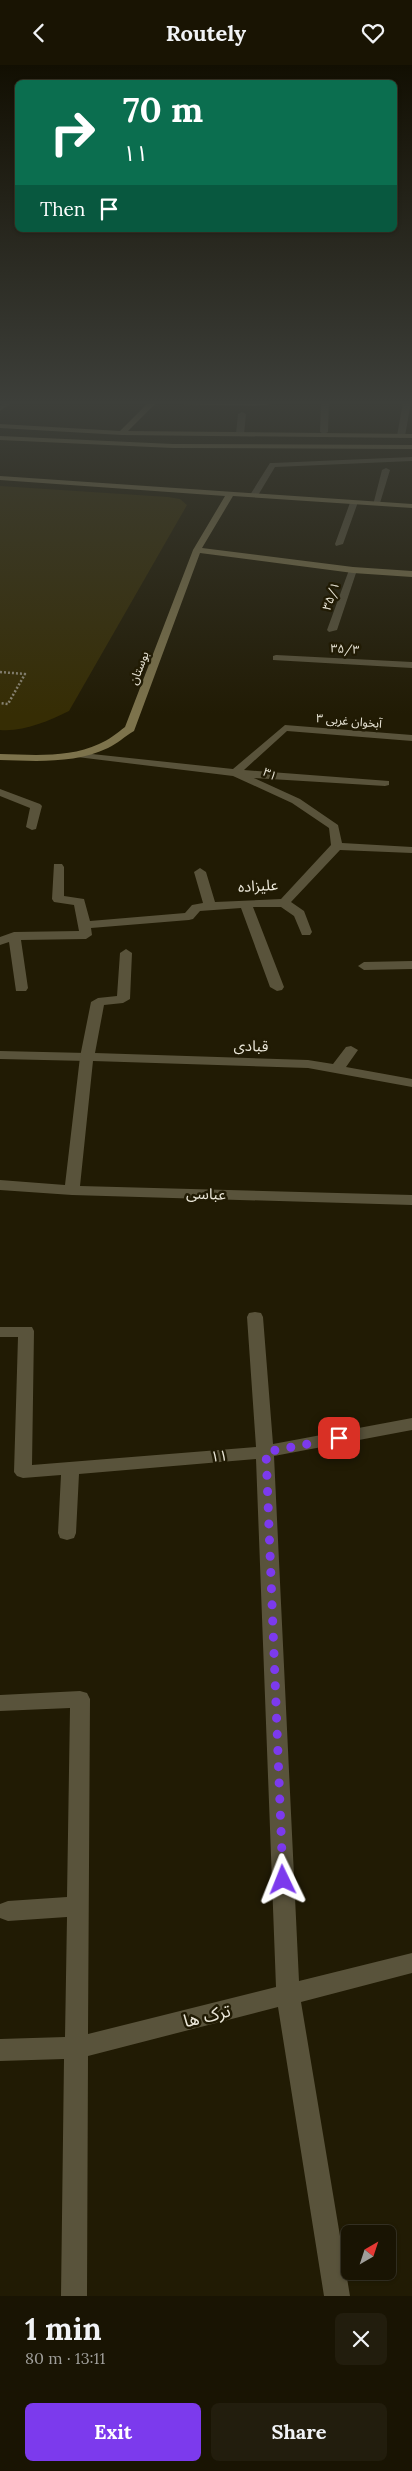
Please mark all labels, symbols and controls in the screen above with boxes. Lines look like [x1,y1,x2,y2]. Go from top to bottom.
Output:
icon: back [25,19,53,47]
text: Routely [166,19,246,47]
icon: heart [359,19,387,47]
text: 70 m [123,87,203,132]
icon: right [40,100,105,165]
text: ۱۱ [123,139,148,167]
icon: arrive [95,195,123,223]
text: Then [40,197,85,221]
street label: ۳۵/۱ [319,580,343,612]
street label: ۳۵/۳ [330,640,360,658]
street label: بوستان [125,649,152,687]
street label: آبخوان غربی ۳ [315,710,383,731]
street label: ۳۱ [261,764,280,783]
street label: علیزاده [237,875,279,896]
street label: قبادی [233,1035,269,1056]
street label: عباسی [186,1183,227,1204]
pin [318,1417,360,1459]
icon: arrive [325,1424,353,1452]
street label: ۱۱ [210,1445,228,1466]
position arrow [256,1853,308,1905]
street label: ترک ها [181,1999,233,2032]
north arrow [341,2225,396,2280]
map controls [341,2225,396,2280]
text: 1 min [25,2310,102,2348]
button: close [335,2313,387,2365]
text: 80 m · 13:11 [25,2348,105,2368]
button: Exit [25,2403,201,2461]
button: Share [211,2403,387,2461]

